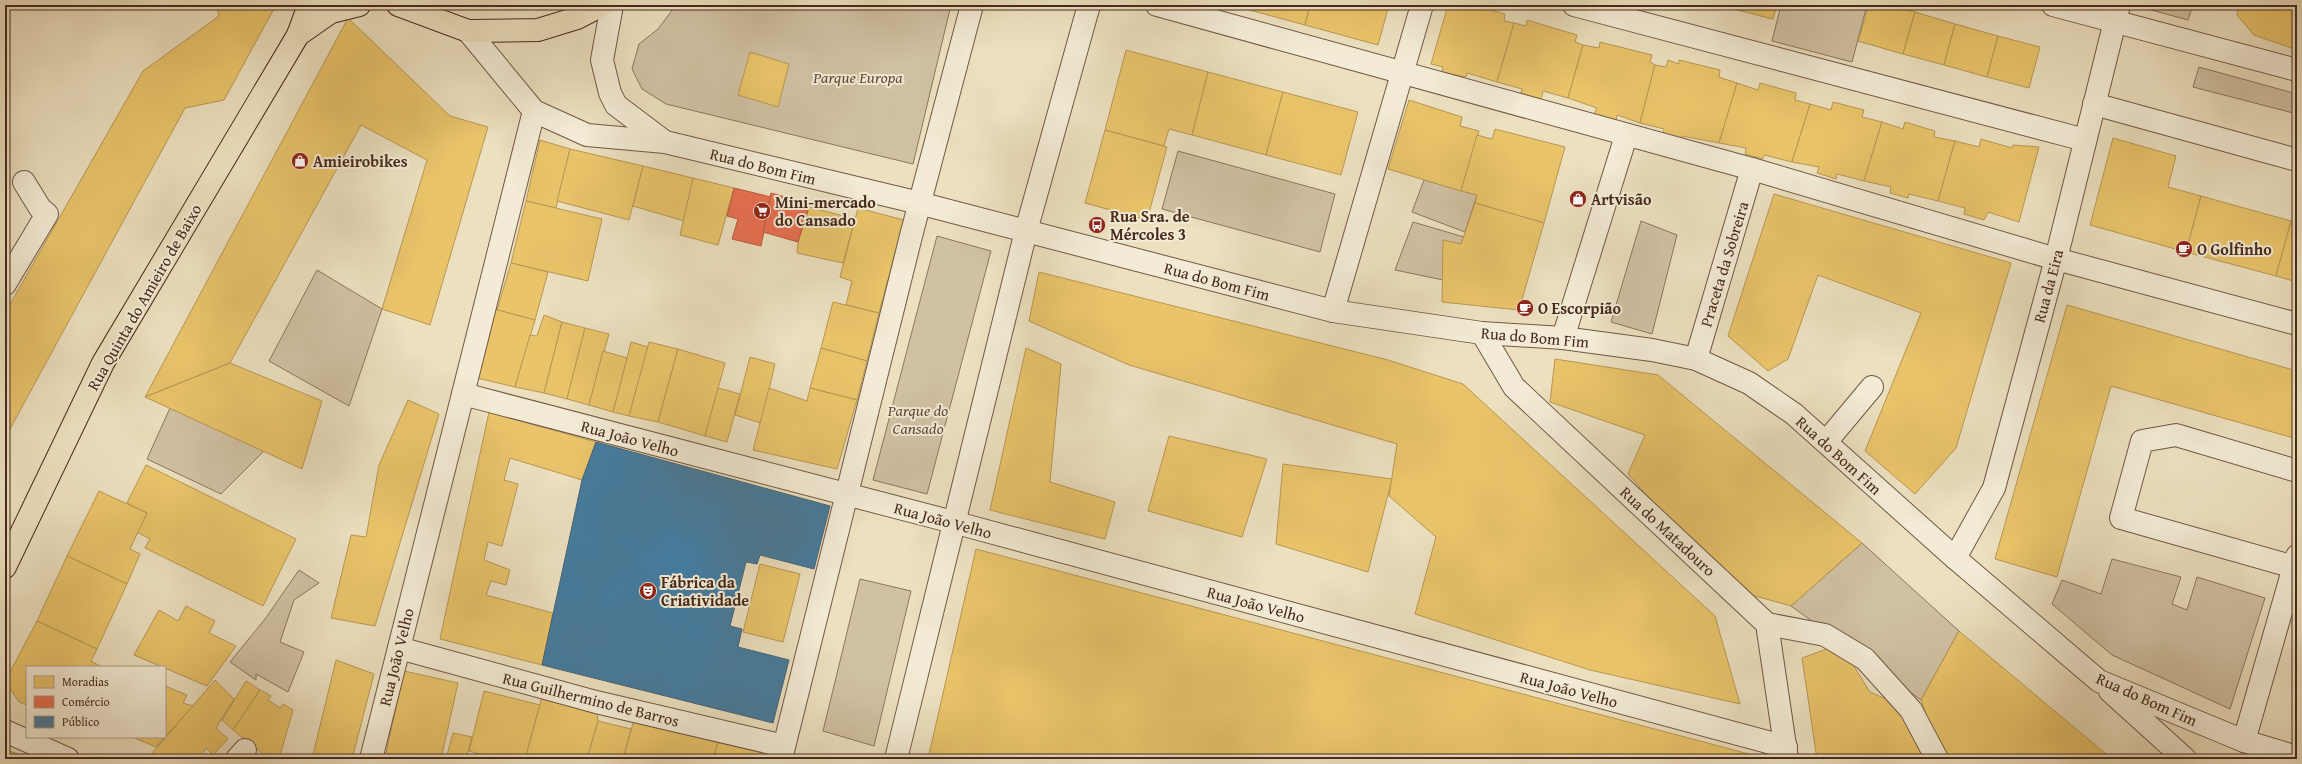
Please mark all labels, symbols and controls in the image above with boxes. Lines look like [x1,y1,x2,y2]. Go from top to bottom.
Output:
park label: Parque Europa [812,65,903,89]
street label: Rua do Bom Fim [708,141,818,191]
place label: Amieirobikes [313,149,408,173]
shop icon: Amieirobikes [290,151,310,171]
place label: Artvisão [1591,187,1652,211]
shop icon: Artvisão [1568,189,1588,209]
place label: Mini-mercado do Cansado [775,190,876,232]
street label: Praceta da Sobreira [1693,198,1755,330]
street label: Rua Quinta do Amieiro de Baixo [81,199,207,395]
supermarket icon: Mini-mercado do Cansado [752,201,772,221]
place label: Rua Sra. de Mércoles 3 [1110,204,1190,246]
bus stop icon: Rua Sra. de Mércoles 3 [1087,215,1107,235]
place label: O Golfinho [2197,237,2272,261]
cafe icon: O Golfinho [2174,239,2194,259]
street label: Rua da Eira [2027,246,2069,325]
street label: Rua do Bom Fim [1162,255,1272,307]
place label: O Escorpião [1538,296,1622,320]
cafe icon: O Escorpião [1515,298,1535,318]
street label: Rua do Bom Fim [1480,320,1590,354]
park label: Parque do Cansado [887,398,948,440]
street label: Rua do Bom Fim [1791,410,1887,500]
street label: Rua João Velho [579,413,681,463]
street label: Rua do Matadouro [1615,480,1721,582]
street label: Rua João Velho [892,495,994,545]
place label: Fábrica da Criatividade [661,570,749,612]
street label: Rua João Velho [1205,579,1307,629]
theatre icon: Fábrica da Criatividade [638,581,658,601]
street label: Rua João Velho [372,606,420,708]
street label: Rua João Velho [1518,664,1620,714]
street label: Rua Guilhermino de Barros [500,665,682,733]
legend [26,666,166,738]
street label: Rua do Bom Fim [2093,666,2201,732]
text: Moradias [62,673,109,690]
text: Comércio [62,693,110,710]
text: Público [62,713,99,730]

